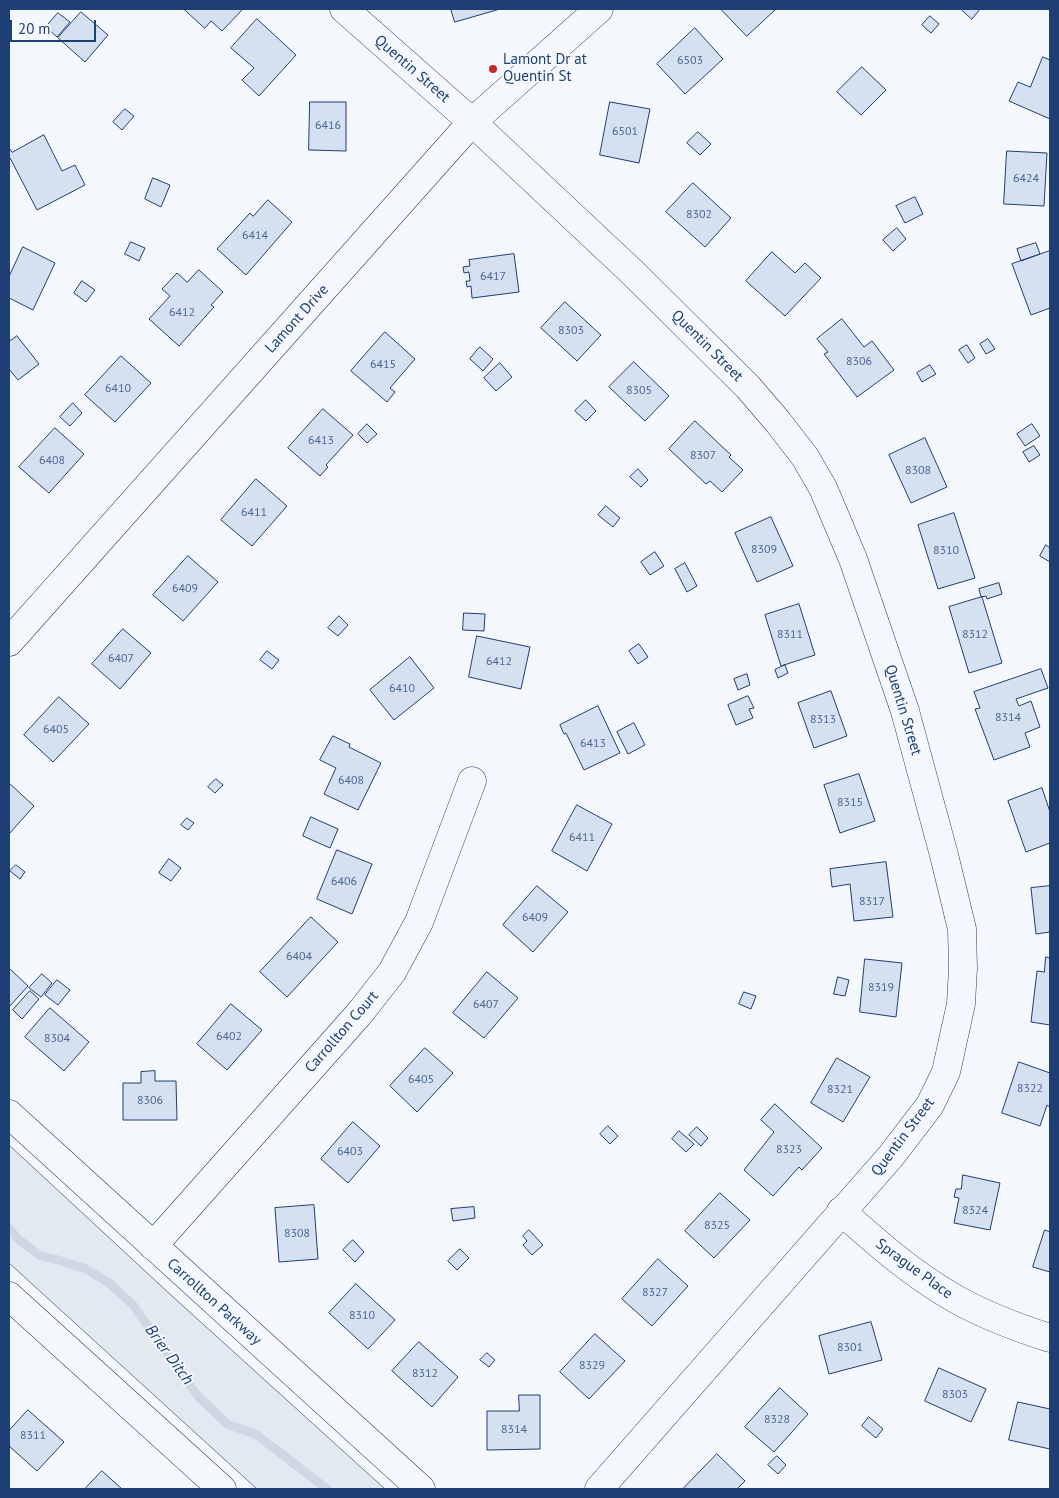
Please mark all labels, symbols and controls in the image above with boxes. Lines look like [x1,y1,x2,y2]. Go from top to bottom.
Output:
scale bar [12,10,99,42]
text: 20 m [18,19,51,38]
street label: Quentin Street [371,31,453,107]
place label: Lamont Dr at Quentin St [503,51,587,86]
house number: 6503 [677,54,703,68]
marker: Lamont Dr at Quentin St [487,63,499,75]
house number: 6416 [315,119,341,133]
house number: 6501 [612,125,638,139]
house number: 6424 [1013,172,1039,186]
house number: 8302 [686,208,712,222]
house number: 6414 [242,229,268,243]
house number: 6417 [480,270,506,284]
street label: Lamont Drive [262,281,332,357]
house number: 6412 [169,306,195,320]
street label: Quentin Street [667,306,747,386]
house number: 8303 [558,324,584,338]
house number: 8306 [846,355,872,369]
house number: 6415 [370,358,396,372]
house number: 6410 [105,382,131,396]
house number: 8305 [626,384,652,398]
house number: 6413 [308,434,334,448]
house number: 8307 [690,449,716,463]
house number: 6408 [39,454,65,468]
house number: 8308 [905,464,931,478]
house number: 6411 [241,506,267,520]
house number: 8309 [751,543,777,557]
house number: 8310 [933,544,959,558]
house number: 6409 [172,582,198,596]
house number: 8311 [777,628,803,642]
house number: 8312 [962,628,988,642]
house number: 6407 [108,652,134,666]
house number: 6412 [486,655,512,669]
street label: Quentin Street [881,663,925,757]
house number: 6410 [389,682,415,696]
house number: 8314 [995,711,1021,725]
house number: 8313 [810,713,836,727]
house number: 6405 [43,723,69,737]
house number: 6413 [580,737,606,751]
house number: 6408 [338,774,364,788]
house number: 8315 [837,796,863,810]
house number: 6411 [569,831,595,845]
house number: 6406 [331,875,357,889]
house number: 8317 [859,895,885,909]
house number: 6409 [522,911,548,925]
house number: 6404 [286,950,312,964]
house number: 8319 [868,981,894,995]
street label: Carrollton Court [302,987,382,1077]
house number: 6407 [473,998,499,1012]
house number: 6402 [216,1030,242,1044]
house number: 8304 [44,1032,70,1046]
house number: 6405 [408,1073,434,1087]
house number: 8322 [1017,1082,1043,1096]
house number: 8321 [827,1083,853,1097]
house number: 8306 [137,1094,163,1108]
street label: Quentin Street [868,1094,938,1180]
house number: 8323 [776,1143,802,1157]
house number: 6403 [337,1145,363,1159]
house number: 8324 [962,1204,988,1218]
house number: 8325 [704,1219,730,1233]
house number: 8308 [284,1227,310,1241]
street label: Sprague Place [872,1235,956,1303]
street label: Carrollton Parkway [163,1255,265,1349]
house number: 8327 [642,1286,668,1300]
house number: 8310 [349,1309,375,1323]
water label: Brier Ditch [141,1321,197,1389]
house number: 8301 [837,1341,863,1355]
house number: 8329 [579,1359,605,1373]
house number: 8312 [412,1367,438,1381]
house number: 8303 [942,1388,968,1402]
house number: 8328 [764,1413,790,1427]
house number: 8314 [501,1423,527,1437]
house number: 8311 [20,1429,46,1443]

